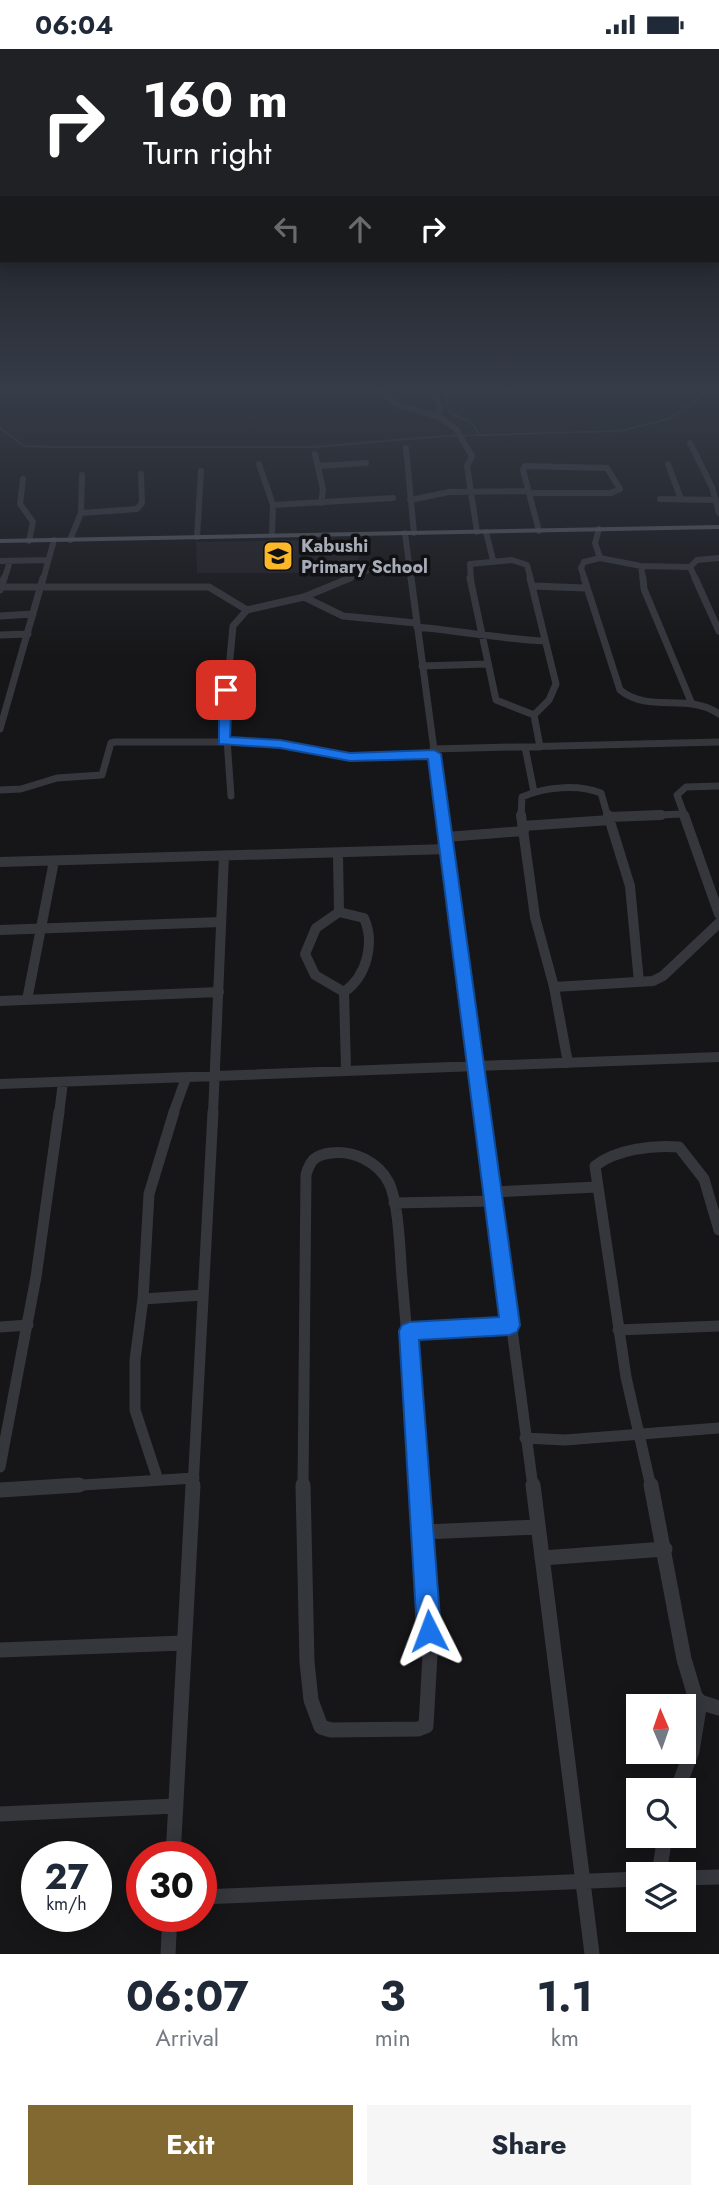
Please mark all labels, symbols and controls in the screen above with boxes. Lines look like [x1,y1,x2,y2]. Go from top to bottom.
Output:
text: 06:04 [35,6,113,44]
text: 160 m [143,65,288,135]
icon: right [28,77,119,168]
text: Turn right [143,130,272,176]
icon: left [268,210,306,248]
icon: ahead [341,210,379,248]
icon: right [414,210,452,248]
place label: Kabushi Primary School [301,533,428,580]
school or university icon: Kabushi Primary School [261,539,295,573]
pin [196,660,256,720]
icon: arrive [207,671,245,709]
position arrow [392,1594,466,1668]
north arrow [626,1694,696,1764]
map controls [626,1694,696,1932]
button: search [626,1778,696,1848]
speed limit sign: 30 [126,1841,217,1932]
text: 27 [44,1852,89,1902]
button: layers [626,1862,696,1932]
text: km/h [46,1891,87,1917]
text: 06:07 [126,1966,249,2027]
text: 3 [380,1966,406,2027]
text: 1.1 [537,1966,593,2027]
text: Arrival [156,2021,219,2055]
text: min [375,2021,411,2055]
text: km [551,2021,579,2055]
button: Exit [28,2105,353,2185]
button: Share [367,2105,691,2185]

